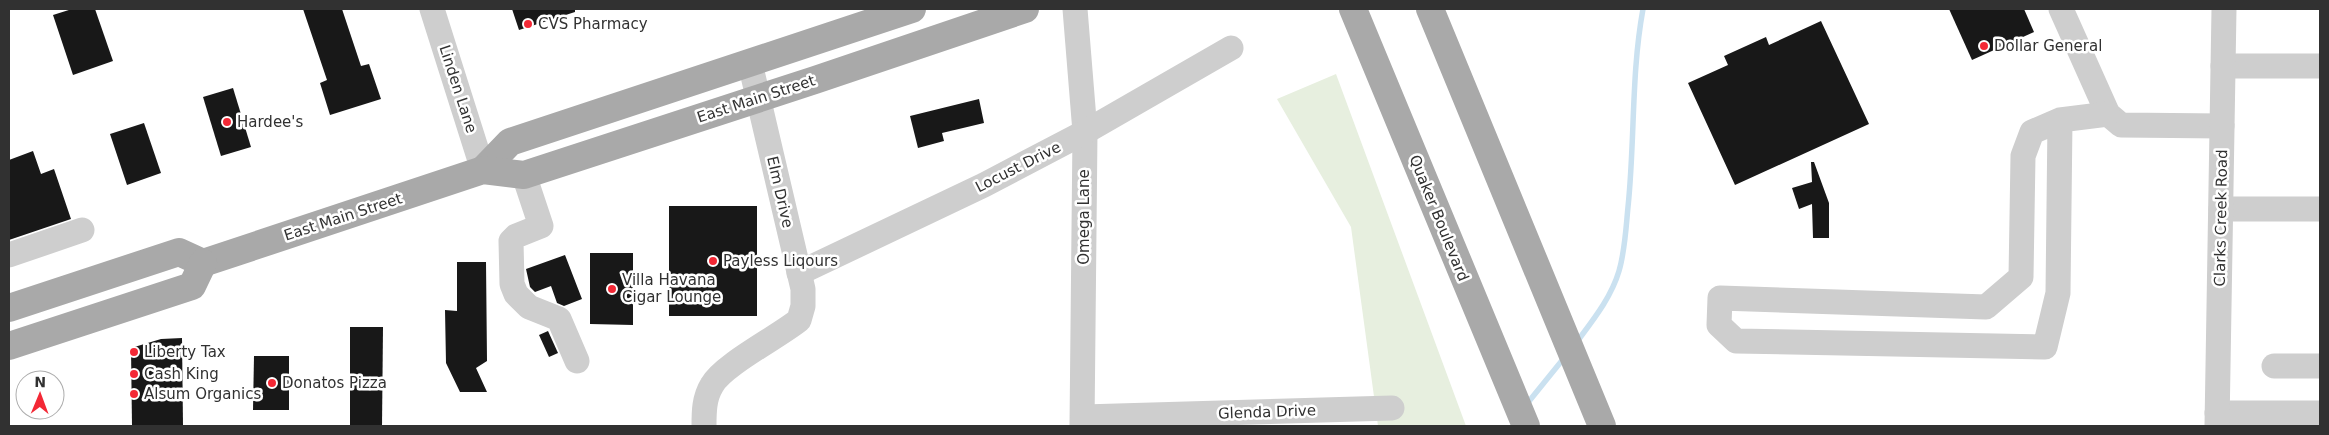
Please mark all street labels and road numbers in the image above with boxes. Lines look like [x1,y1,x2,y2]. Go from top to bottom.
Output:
street label: Linden Lane [435,43,481,135]
street label: East Main Street [695,71,818,127]
street label: Locust Drive [972,138,1064,196]
street label: Clarks Creek Road [2211,149,2231,287]
street label: Quaker Boulevard [1405,152,1473,284]
street label: Elm Drive [763,154,797,230]
street label: Omega Lane [1075,169,1093,265]
street label: East Main Street [282,189,405,245]
street label: Glenda Drive [1218,401,1316,423]

